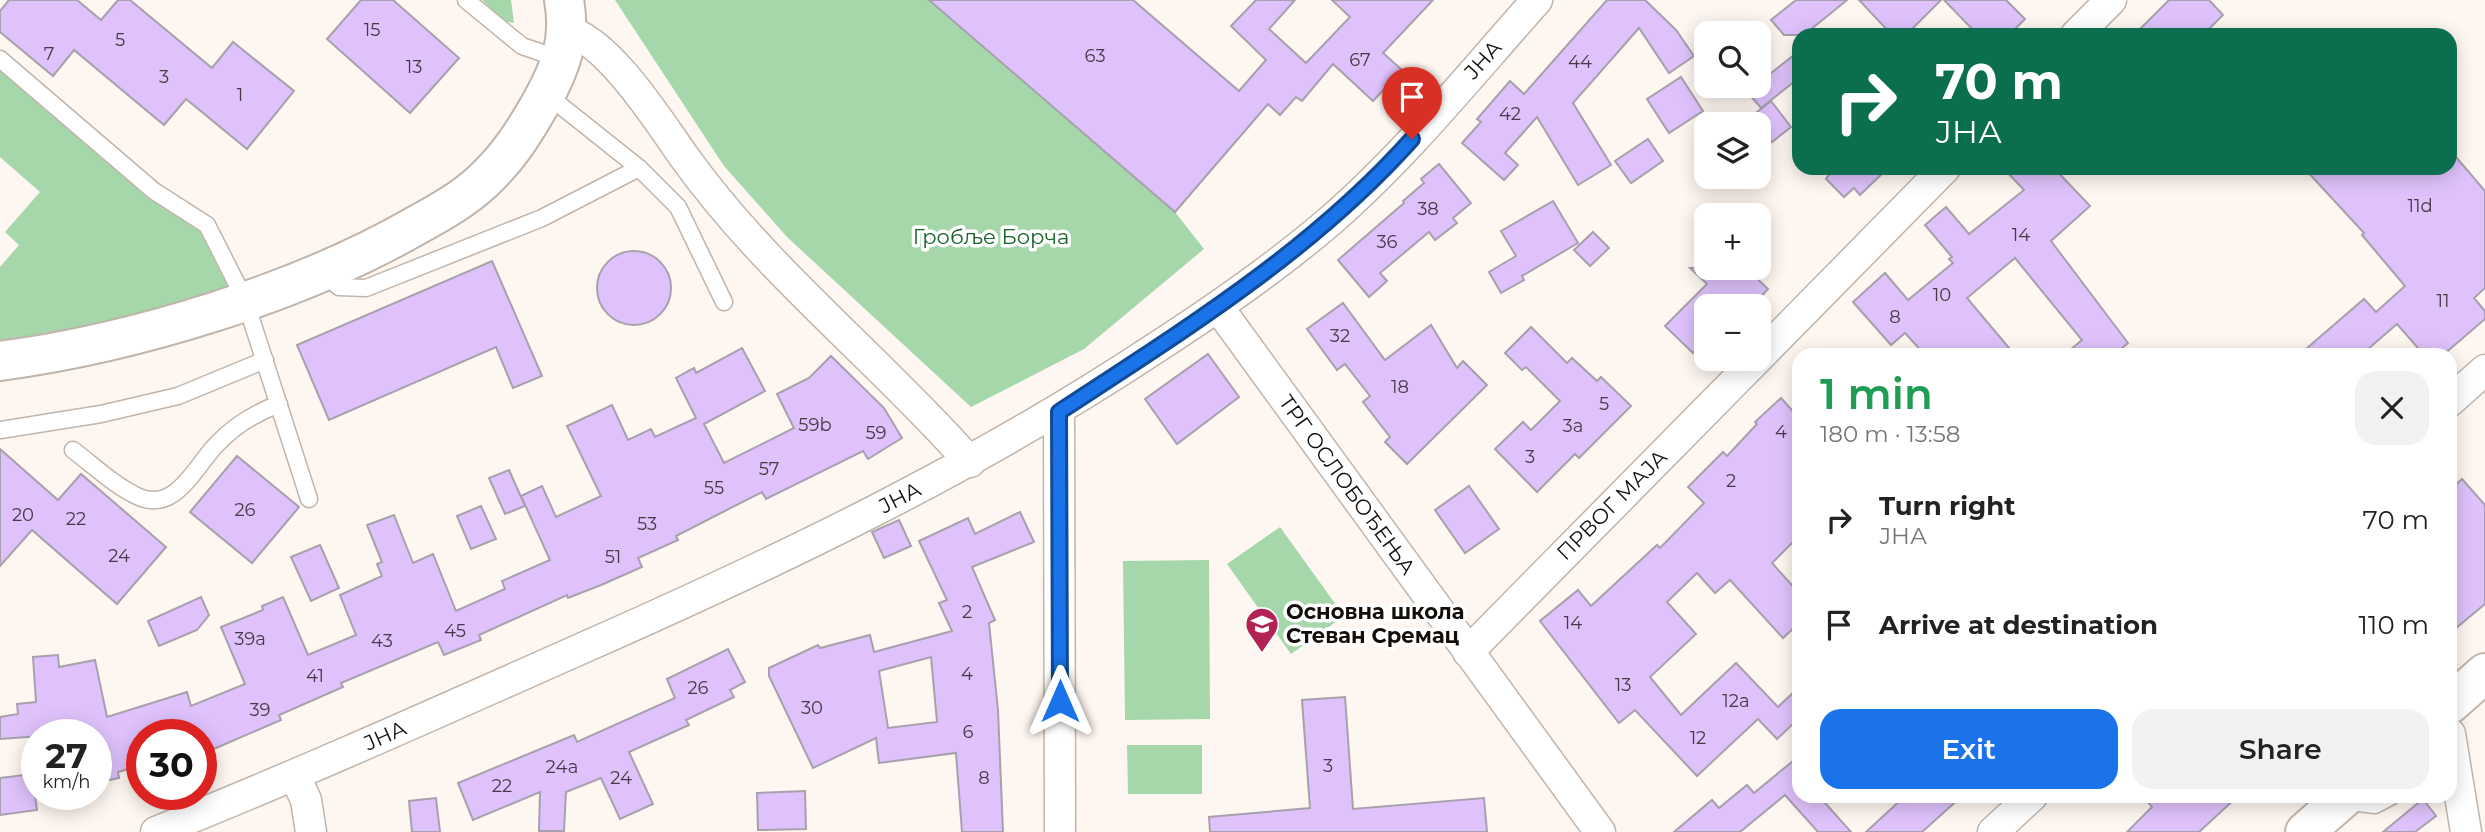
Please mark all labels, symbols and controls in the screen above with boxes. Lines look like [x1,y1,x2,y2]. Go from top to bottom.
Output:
house number: 15 [364,19,380,41]
map controls [1694,21,1771,371]
button: search [1694,21,1771,98]
house number: 5 [115,29,125,51]
street label: ЈНА [1459,35,1507,84]
house number: 7 [44,43,54,65]
house number: 63 [1084,45,1106,67]
house number: 67 [1349,49,1371,71]
house number: 44 [1568,51,1592,73]
text: 70 m [1935,52,2063,111]
house number: 13 [406,56,422,78]
icon: right [1820,56,1911,147]
house number: 3 [159,66,169,88]
pin [1382,67,1442,139]
icon: arrive [1393,78,1431,116]
house number: 1 [237,84,243,106]
house number: 42 [1499,103,1521,125]
button: layers [1694,112,1771,189]
text: ЈНА [1935,112,2002,151]
house number: 11d [2407,195,2433,217]
house number: 38 [1417,198,1439,220]
button: + [1694,203,1771,280]
park label: Гробље Борча [913,224,1069,249]
house number: 14 [2012,224,2030,246]
house number: 36 [1376,231,1398,253]
house number: 10 [1933,284,1951,306]
house number: 11 [2437,290,2450,312]
button: − [1694,294,1771,371]
house number: 8 [1889,306,1901,328]
house number: 32 [1330,325,1350,347]
text: 1 min [1820,368,1933,420]
button: close [2355,371,2429,445]
house number: 18 [1391,376,1409,398]
street label: ТРГ ОСЛОБОЂЕЊА [1274,390,1421,580]
house number: 5 [1599,393,1609,415]
house number: 59b [798,414,832,436]
house number: 3a [1563,415,1583,437]
text: 180 m · 13:58 [1820,420,1960,448]
house number: 4 [1775,421,1787,443]
house number: 59 [865,422,887,444]
street label: ПРВОГ МАЈА [1551,444,1672,565]
house number: 3 [1525,446,1535,468]
house number: 57 [759,458,779,480]
house number: 2 [1726,470,1736,492]
street label: ЈНА [875,476,925,519]
house number: 55 [704,477,724,499]
text: Turn right [1879,490,2015,522]
house number: 26 [234,499,256,521]
icon: right [1820,501,1858,539]
house number: 20 [12,504,34,526]
text: 70 m [2363,504,2429,536]
house number: 22 [66,508,86,530]
house number: 53 [637,513,657,535]
text: ЈНА [1879,522,1927,550]
house number: 24 [108,545,130,567]
house number: 51 [605,546,621,568]
place label: Основна школа Стеван Сремац [1286,599,1464,648]
house number: 2 [962,601,972,623]
school or university icon: Основна школа Стеван Сремац [1243,605,1281,654]
icon: arrive [1820,606,1858,644]
text: Arrive at destination [1879,609,2158,641]
text: 110 m [2359,609,2429,641]
house number: 14 [1564,612,1582,634]
house number: 45 [444,620,466,642]
house number: 39a [234,628,266,650]
house number: 43 [371,630,393,652]
house number: 4 [961,663,973,685]
position arrow [1023,664,1097,738]
house number: 41 [306,665,324,687]
house number: 13 [1615,674,1631,696]
house number: 26 [687,677,709,699]
house number: 12a [1722,690,1750,712]
house number: 30 [801,697,823,719]
house number: 39 [249,699,271,721]
button: Exit [1820,709,2118,789]
button: Share [2132,709,2429,789]
street label: ЈНА [360,715,410,756]
speed limit sign: 30 [126,719,217,810]
house number: 6 [963,721,974,743]
house number: 12 [1690,727,1706,749]
text: 27 [45,734,88,777]
house number: 3 [1323,755,1333,777]
house number: 24a [546,756,578,778]
house number: 24 [610,767,632,789]
house number: 8 [978,767,990,789]
text: km/h [42,771,91,793]
house number: 22 [492,775,512,797]

